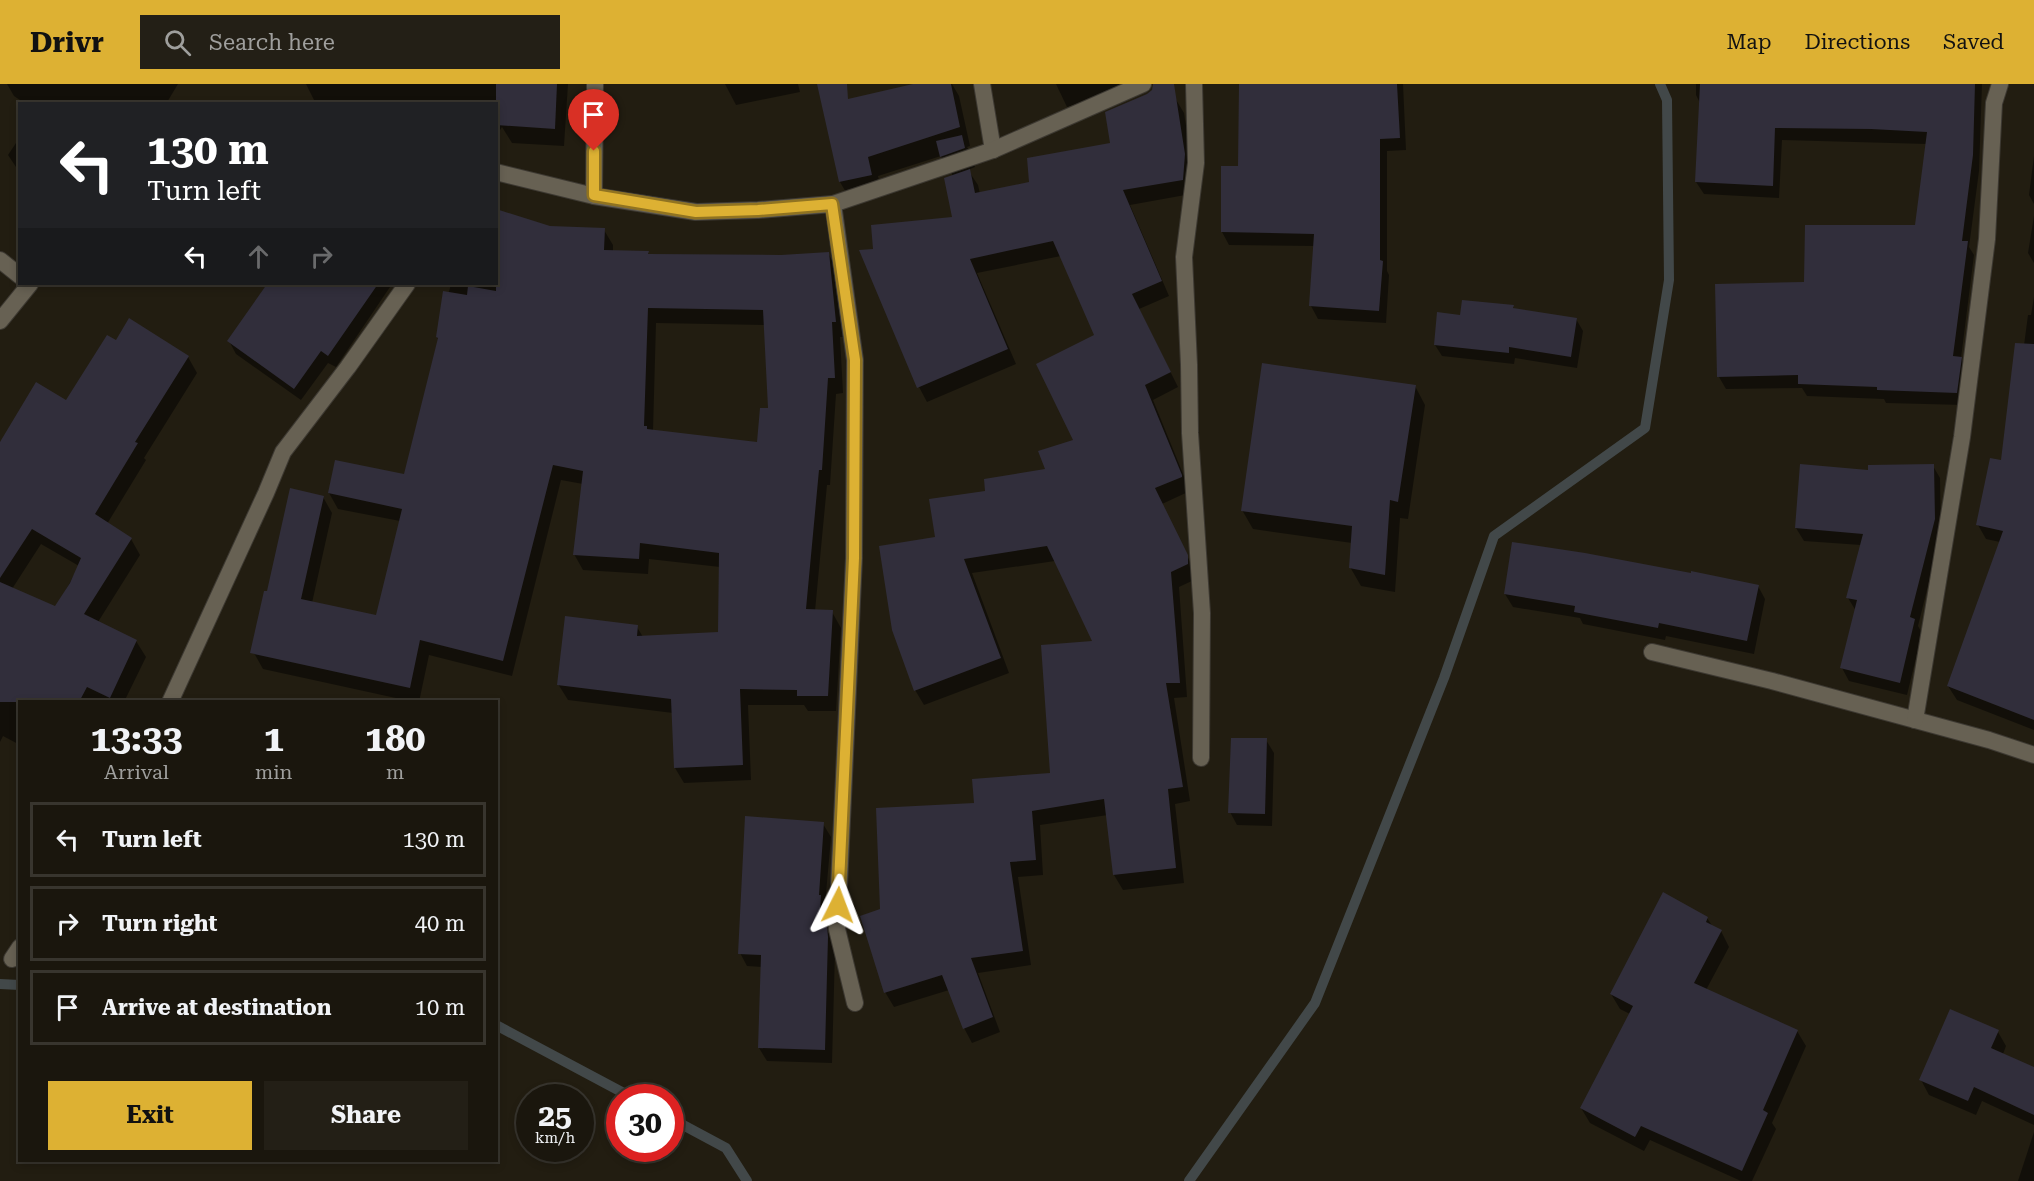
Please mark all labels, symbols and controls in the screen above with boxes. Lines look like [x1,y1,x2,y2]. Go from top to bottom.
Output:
search box [140,15,560,69]
text: Drivr [30,26,104,59]
icon: search [161,26,194,59]
text: Search here [209,30,335,55]
text: Map [1727,30,1771,54]
text: Directions [1804,30,1910,54]
text: Saved [1943,30,2004,54]
pin [568,89,619,151]
icon: arrive [577,98,610,131]
text: 130 m [147,125,269,174]
icon: left [48,126,126,204]
text: Turn left [147,175,261,207]
icon: left [179,240,212,273]
icon: ahead [242,240,275,273]
icon: right [305,240,338,273]
text: 13:33 [91,718,182,760]
text: 1 [264,718,284,760]
text: 180 [365,718,425,760]
text: Arrival [104,760,169,784]
text: min [255,760,292,784]
text: m [386,760,404,784]
icon: left [51,823,84,856]
text: Turn left [102,827,202,852]
text: 130 m [402,827,465,852]
position arrow [806,873,870,937]
icon: right [51,907,84,940]
text: Turn right [102,911,217,936]
text: 40 m [415,911,465,936]
icon: arrive [51,991,84,1024]
text: Arrive at destination [102,995,331,1020]
text: 10 m [415,995,465,1020]
button: Exit [48,1081,252,1150]
button: Share [264,1081,468,1150]
speed limit sign: 30 [606,1084,684,1162]
text: 25 [538,1098,572,1133]
text: km/h [535,1129,575,1147]

